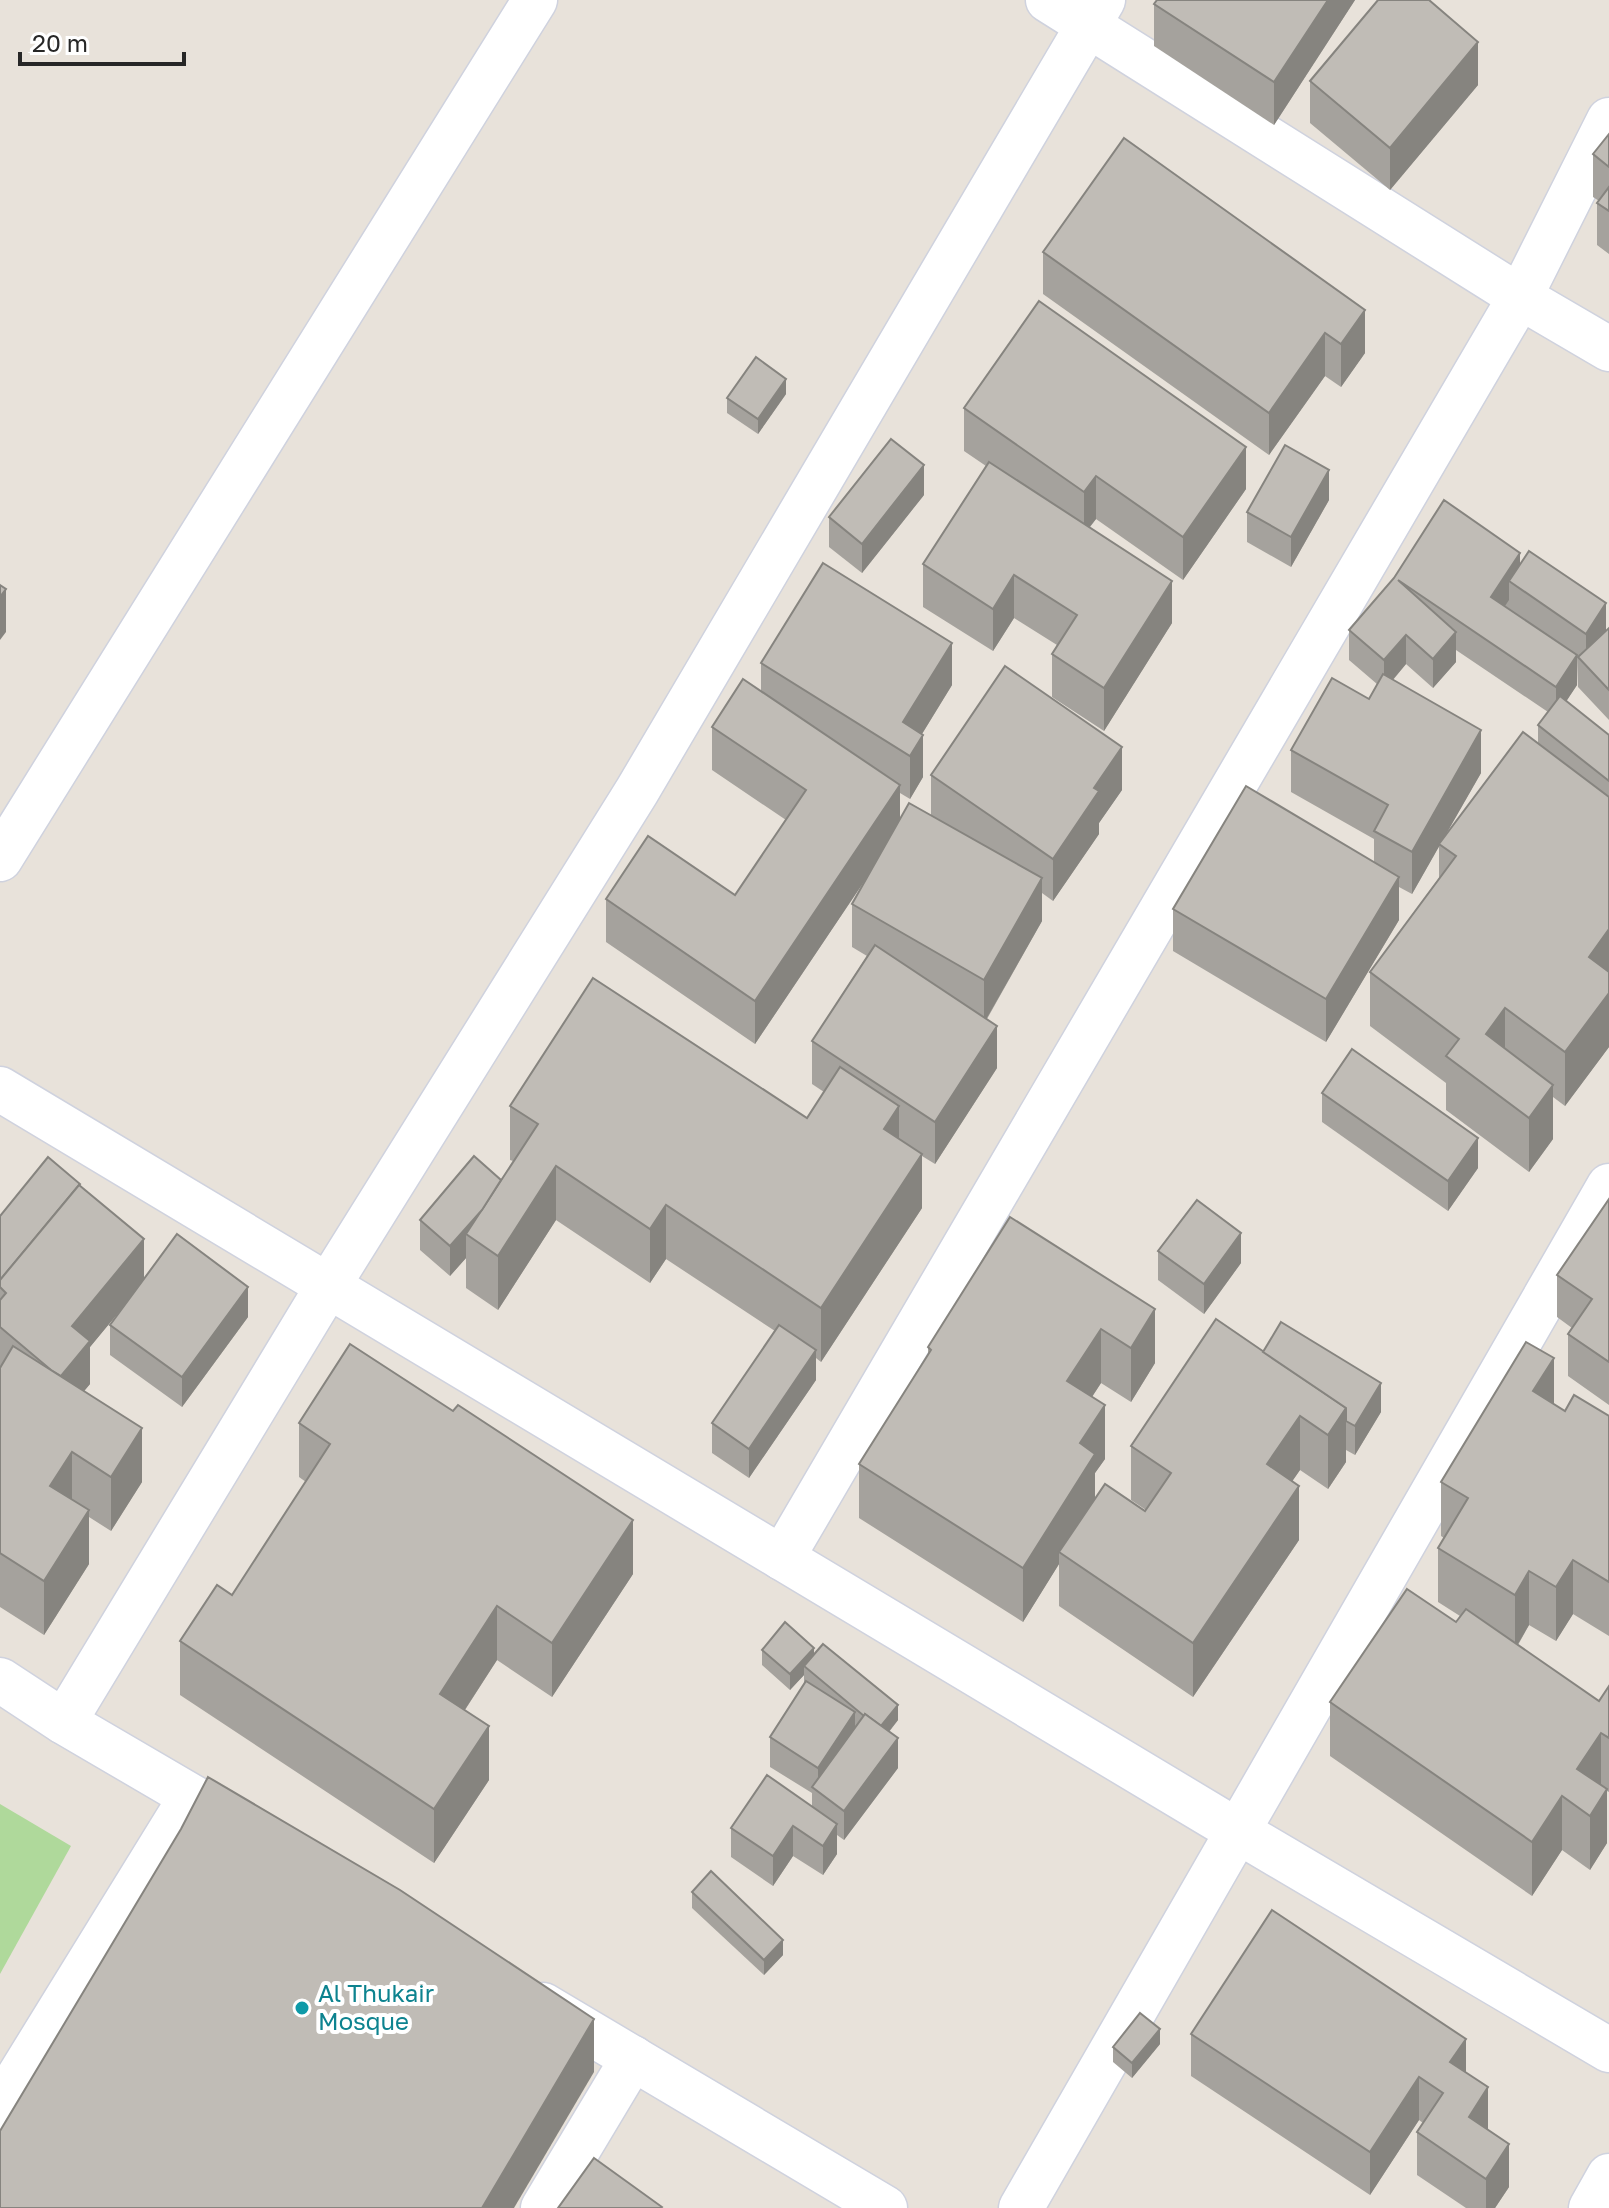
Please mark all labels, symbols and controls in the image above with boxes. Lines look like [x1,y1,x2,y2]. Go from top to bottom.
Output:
scale bar [20,16,184,66]
text: 20 m [32,28,88,57]
place label: Al Thukair Mosque [318,1978,434,2035]
marker: Al Thukair Mosque [293,1999,311,2017]

